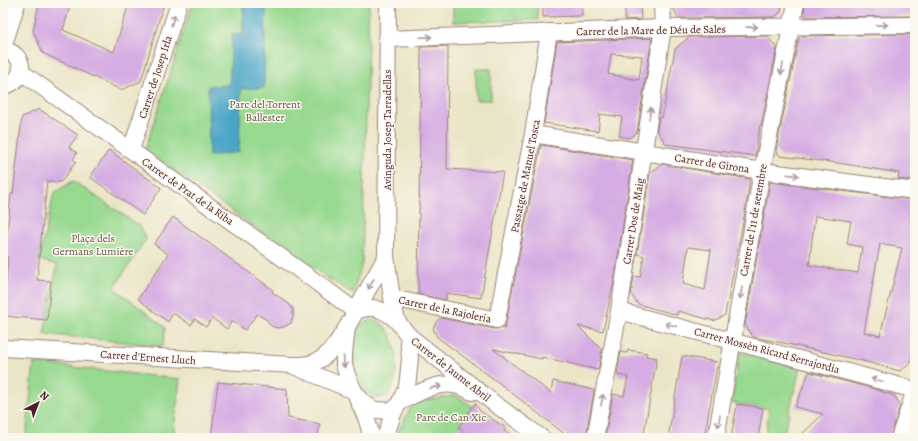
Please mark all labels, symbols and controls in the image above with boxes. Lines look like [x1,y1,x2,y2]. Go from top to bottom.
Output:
one-way arrow [170,14,178,26]
one-way arrow [875,21,888,29]
street label: Carrer de la Mare de Déu de Sales [576,22,726,39]
one-way arrow [745,23,758,31]
street label: Carrer de Josep Irla [135,33,176,121]
one-way arrow [419,33,432,41]
one-way arrow [778,62,786,75]
street label: Avinguda Josep Tarradellas [380,70,395,191]
park label: Parc del Torrent Ballester [229,97,301,125]
one-way arrow [646,107,654,120]
street label: Passatge de Manuel Tosca [507,117,544,234]
street label: Carrer de Girona [673,150,751,177]
street label: Carrer de Prat de la Riba [139,154,237,229]
street label: Carrer de l'11 de setembre [736,163,771,277]
one-way arrow [786,171,799,179]
street label: Carrer Dos de Maig [619,176,648,265]
park label: Plaça dels Germans Lumière [53,231,134,259]
one-way arrow [366,278,374,290]
one-way arrow [737,286,745,299]
street label: Carrer de la Rajoleria [397,292,494,327]
one-way arrow [664,320,677,328]
street label: Carrer Mossèn Ricard Serrajordia [692,324,842,377]
street label: Carrer de Jaume Abril [408,334,494,405]
street label: Carrer d'Ernest Lluch [100,347,196,368]
one-way arrow [341,355,348,368]
one-way arrow [871,376,884,383]
one-way arrow [429,382,442,390]
north arrow [18,383,58,423]
text: N [36,388,52,404]
one-way arrow [599,394,607,407]
park label: Parc de Can Xic [416,410,486,425]
one-way arrow [715,414,723,427]

